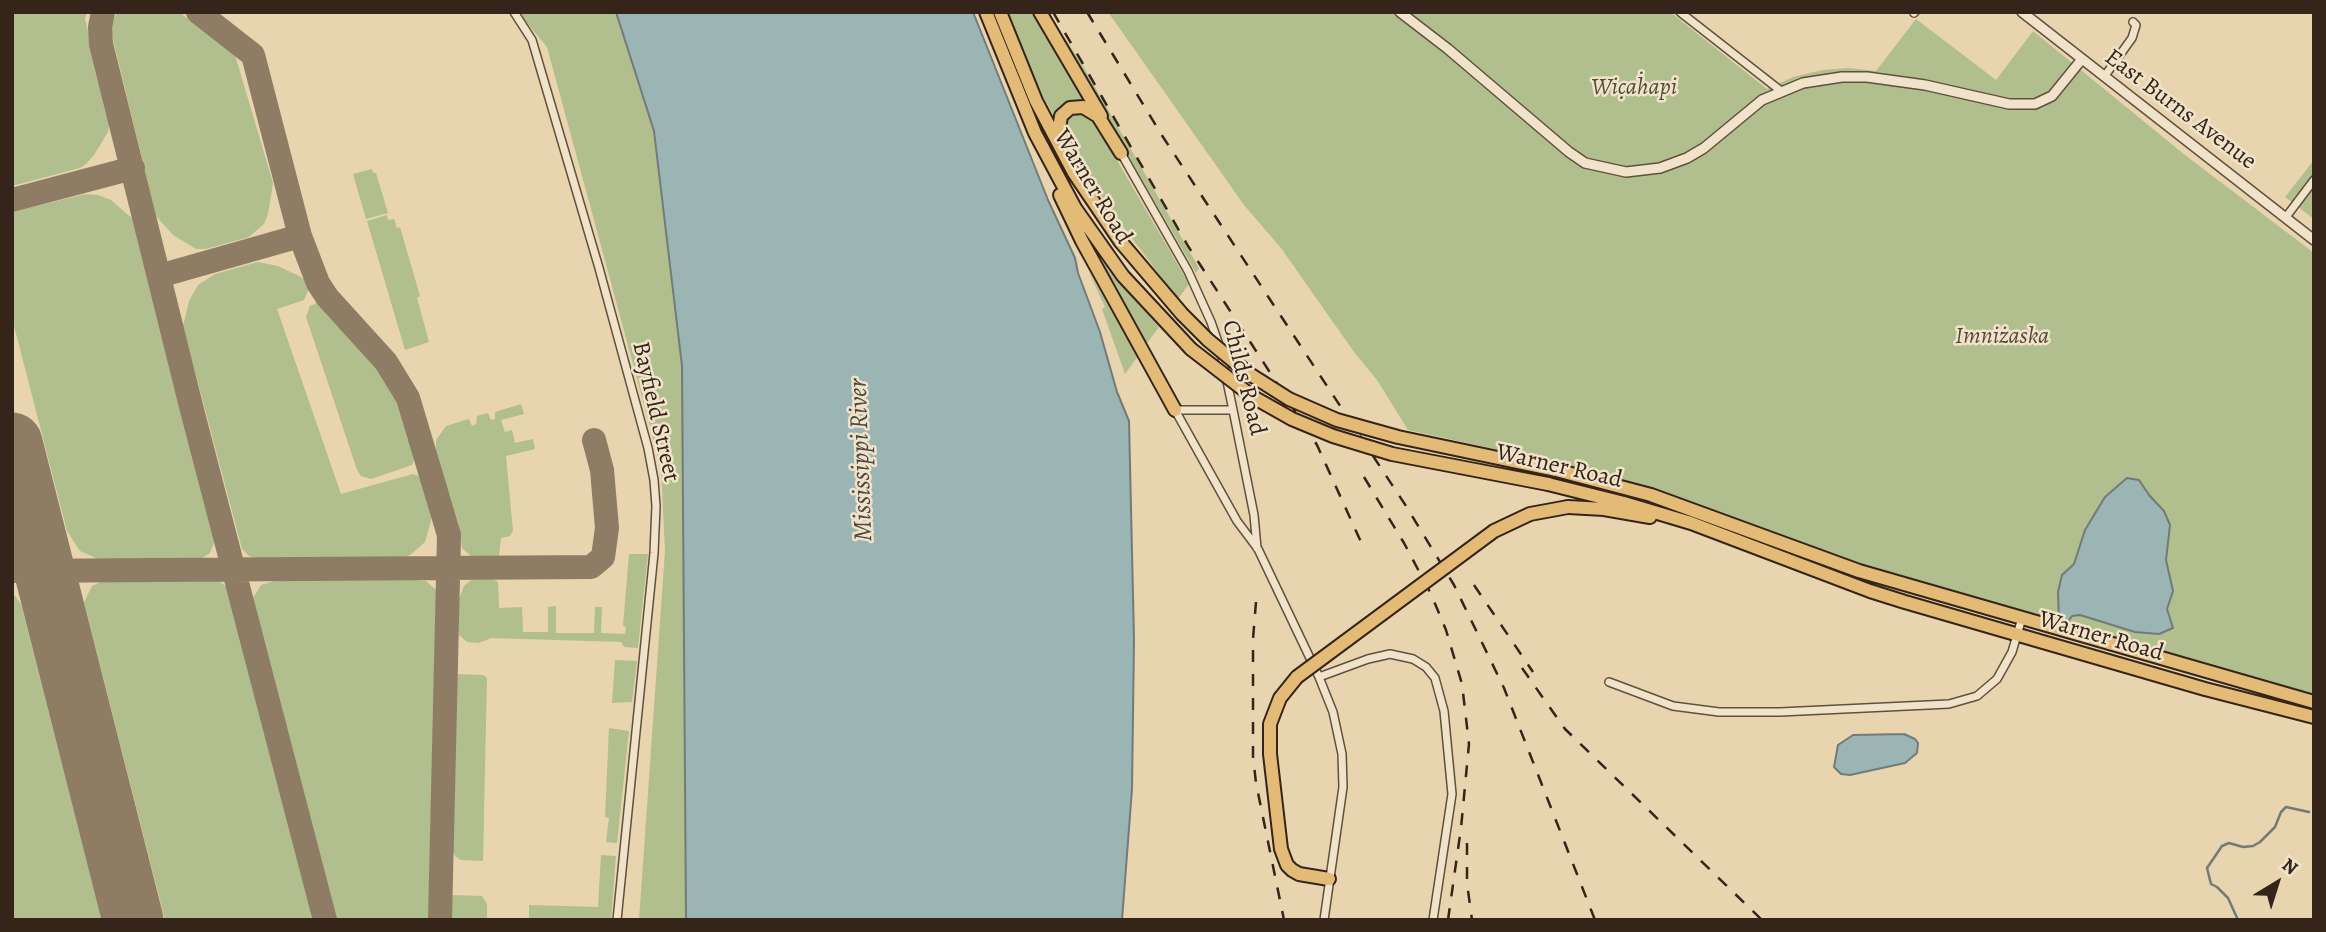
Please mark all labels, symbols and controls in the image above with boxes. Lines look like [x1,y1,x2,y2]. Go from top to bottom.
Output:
street label: East Burns Avenue [2098,44,2262,176]
park label: Wic̣aḣapi [1591,74,1677,102]
street label: Warner Road [1047,124,1137,250]
street label: Childs Road [1215,317,1271,439]
park label: Imniżaska [1955,323,2049,351]
street label: Bayfield Street [625,339,685,485]
water label: Mississippi River [844,378,880,542]
street label: Warner Road [1493,439,1625,495]
street label: Warner Road [2035,605,2167,669]
north arrow [2242,848,2312,918]
text: N [2276,852,2303,881]

